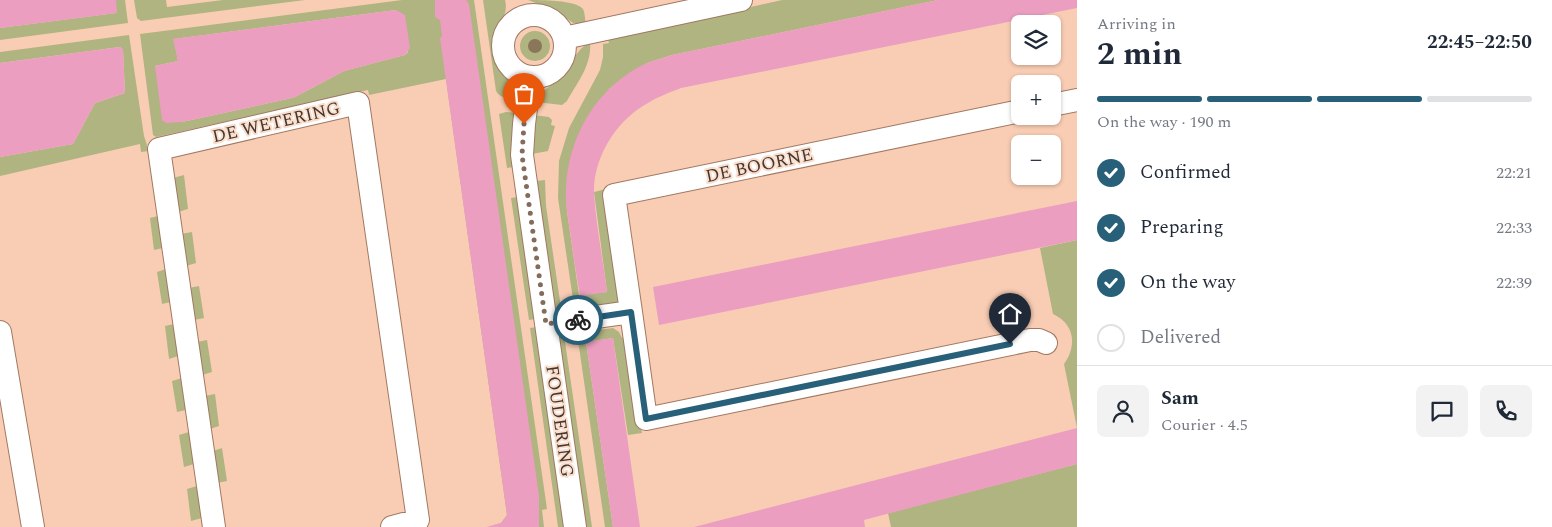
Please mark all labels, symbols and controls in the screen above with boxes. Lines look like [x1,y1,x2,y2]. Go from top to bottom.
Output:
text: Arriving in [1097,12,1176,36]
map controls [1011,15,1061,185]
button: layers [1011,15,1061,65]
text: 22:45–22:50 [1427,28,1532,57]
text: 2 min [1097,30,1182,79]
pin [503,73,545,124]
button: + [1011,75,1061,125]
icon: bag [510,80,538,108]
street label: DE WETERING [209,95,343,150]
text: On the way · 190 m [1097,110,1231,134]
button: − [1011,135,1061,185]
street label: DE BOORNE [703,141,815,190]
text: Confirmed [1140,158,1231,187]
icon: check [1097,159,1125,187]
text: 22:21 [1496,161,1532,185]
text: Preparing [1140,213,1224,242]
icon: check [1097,214,1125,242]
text: 22:33 [1496,216,1532,240]
text: On the way [1140,268,1236,297]
icon: check [1097,269,1125,297]
text: 22:39 [1496,271,1532,295]
pin [989,293,1031,344]
courier [553,295,603,345]
icon: home [996,300,1024,328]
icon: bike [564,306,592,334]
text: Delivered [1140,323,1221,352]
street label: FOUDERING [538,363,581,479]
text: Sam [1161,384,1199,413]
button: person [1097,385,1149,437]
button: chat [1416,385,1468,437]
button: phone [1480,385,1532,437]
text: Courier · 4.5 [1161,413,1248,437]

